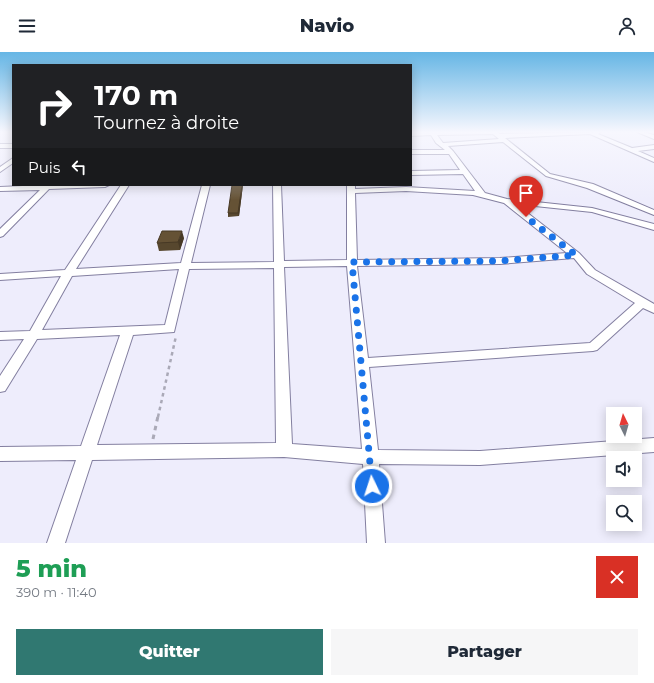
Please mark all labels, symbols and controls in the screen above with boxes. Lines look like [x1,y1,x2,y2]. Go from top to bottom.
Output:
icon: menu [16,15,38,37]
text: Navio [300,15,354,37]
icon: person [616,15,638,37]
text: 170 m [94,78,178,112]
icon: right [28,80,80,132]
text: Tournez à droite [94,112,239,134]
icon: left [68,156,90,178]
text: Puis [28,158,60,177]
pin [509,176,543,217]
icon: arrive [515,182,537,204]
north arrow [606,407,642,443]
map controls [606,407,642,531]
button: sound [606,451,642,487]
position arrow [351,465,393,507]
button: search [606,495,642,531]
text: 5 min [16,554,87,583]
button: close [596,556,638,598]
text: 390 m · 11:40 [16,584,96,600]
button: Quitter [16,629,323,675]
button: Partager [331,629,638,675]

